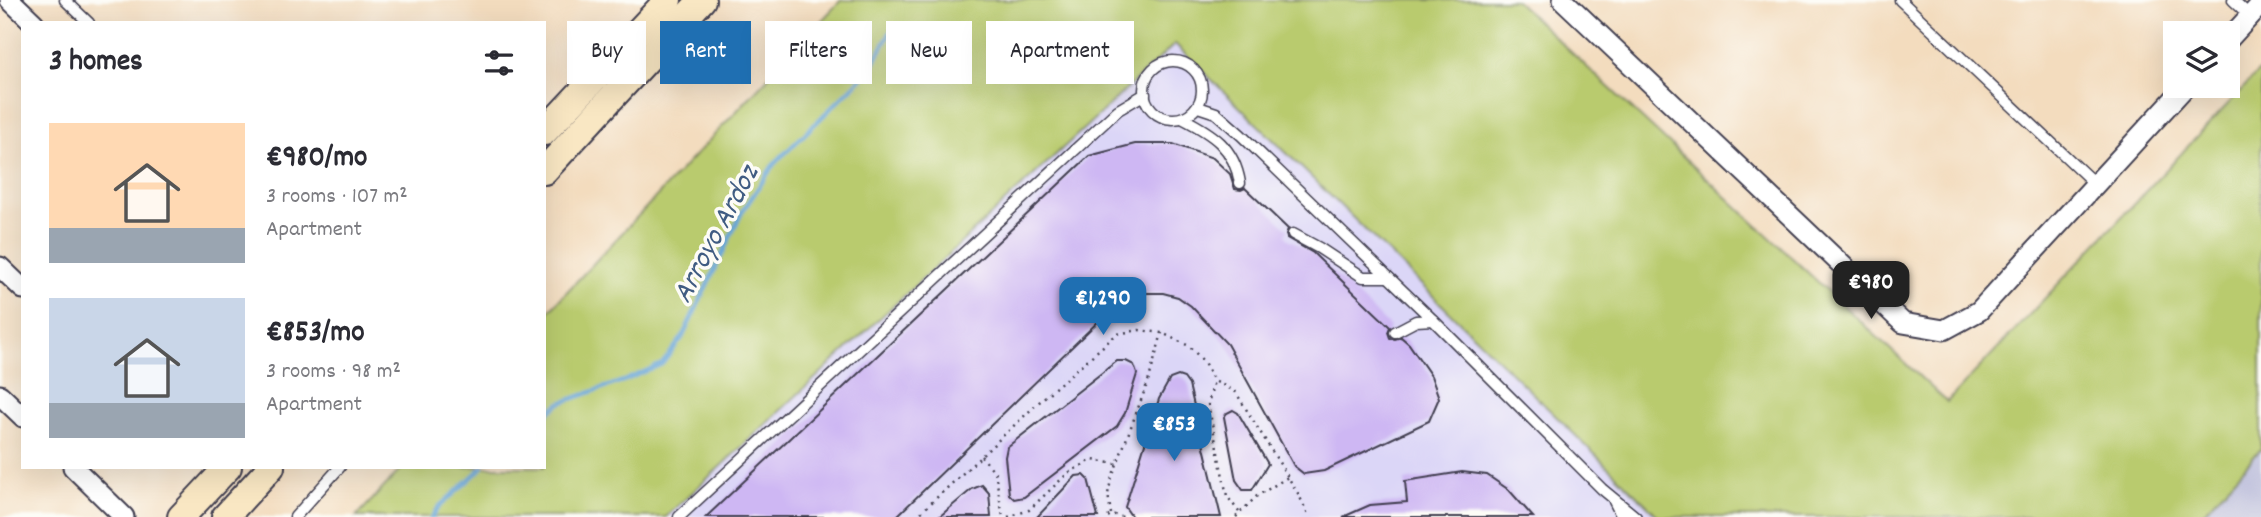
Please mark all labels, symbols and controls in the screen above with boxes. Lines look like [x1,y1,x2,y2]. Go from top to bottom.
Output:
chip: Buy [567,21,646,84]
chip: Rent [660,21,751,84]
chip: Filters [765,21,872,84]
chip: New [886,21,972,84]
chip: Apartment [986,21,1134,84]
map controls [2163,21,2240,98]
button: layers [2163,21,2240,98]
text: 3 homes [49,42,143,85]
icon: filters [480,44,518,82]
text: €980/mo [266,138,367,181]
icon: home [105,151,189,235]
water label: Arroyo Ardoz [664,157,773,312]
text: 3 rooms · 107 m² [266,181,408,214]
text: Apartment [266,214,362,247]
pin: €980 [1830,262,1912,321]
text: €980 [1848,267,1894,300]
pin: €1,290 [1046,278,1160,337]
text: €1,290 [1075,283,1131,316]
text: €853/mo [266,313,365,356]
icon: home [105,326,189,410]
text: 3 rooms · 98 m² [266,356,401,389]
text: Apartment [266,389,362,422]
pin: €853 [1133,404,1215,463]
text: €853 [1153,409,1195,442]

